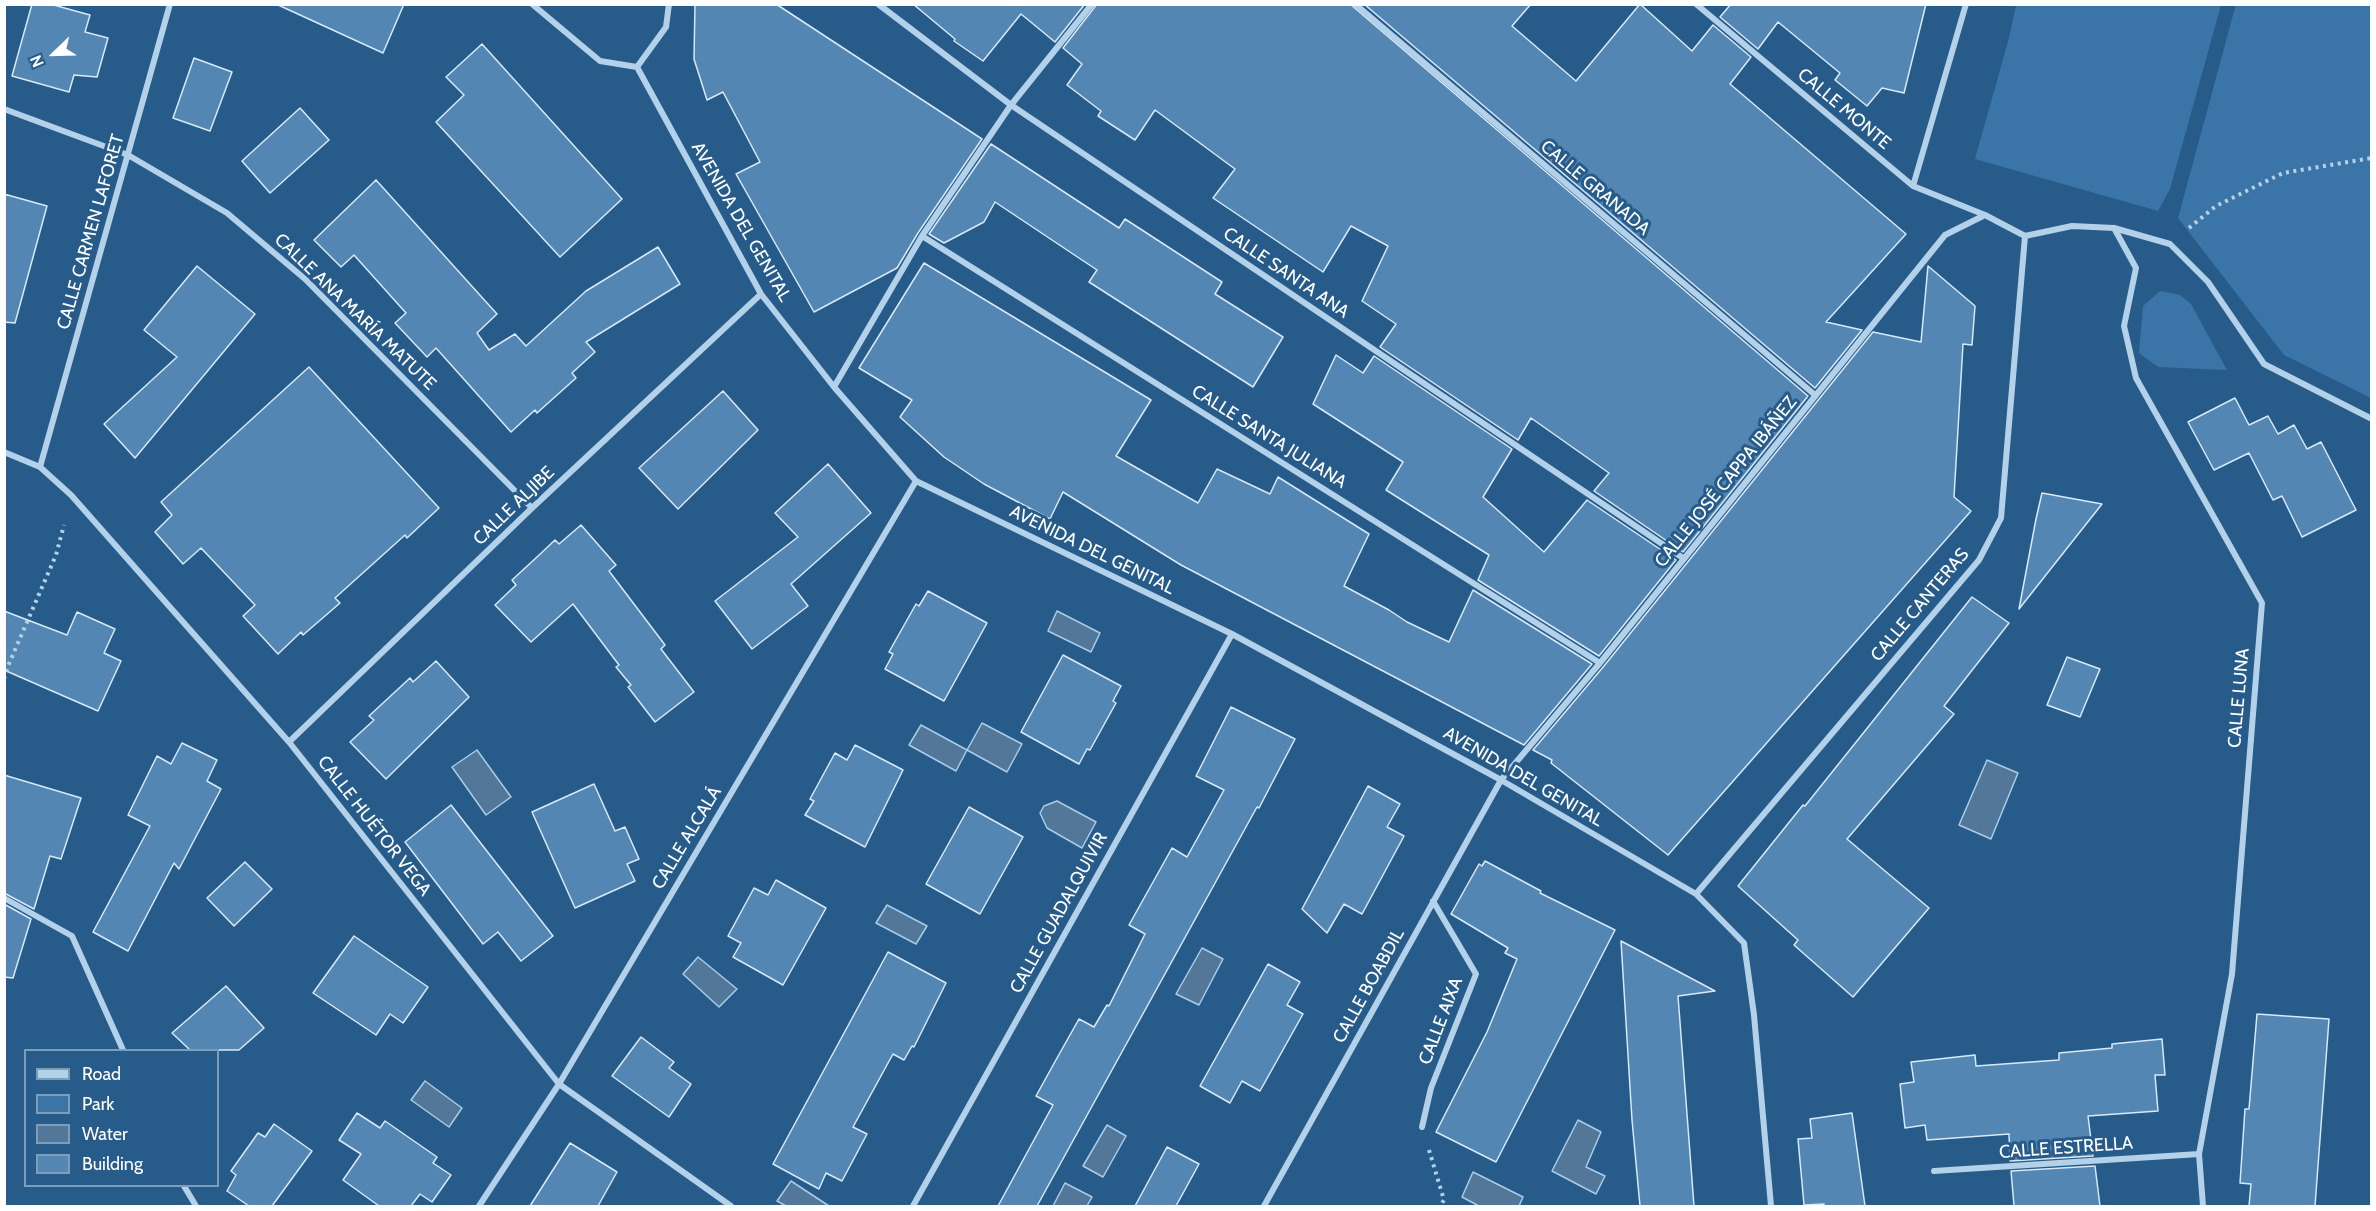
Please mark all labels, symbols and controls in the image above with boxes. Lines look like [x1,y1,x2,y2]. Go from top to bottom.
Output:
north arrow [24,24,84,84]
text: N [26,52,48,70]
street label: CALLE MONTE [1793,64,1895,154]
street label: CALLE CARMEN LAFORET [53,132,129,332]
street label: CALLE GRANADA [1536,136,1654,240]
street label: AVENIDA DEL GENITAL [686,138,796,306]
street label: CALLE SANTA ANA [1219,223,1353,323]
street label: CALLE ANA MARÍA MATUTE [270,229,440,395]
street label: CALLE SANTA JULIANA [1188,381,1350,493]
street label: CALLE JOSÉ CAPPA IBÁÑEZ [1650,392,1802,572]
street label: CALLE ALJIBE [469,462,559,550]
street label: AVENIDA DEL GENITAL [1006,501,1178,599]
street label: CALLE CANTERAS [1866,544,1974,666]
street label: CALLE LUNA [2224,647,2254,749]
street label: AVENIDA DEL GENITAL [1439,722,1607,832]
street label: CALLE HUÉTOR VEGA [313,752,435,900]
street label: CALLE ALCALÁ [648,783,726,893]
street label: CALLE GUADALQUIVIR [1006,829,1112,997]
street label: CALLE BOABDIL [1329,925,1409,1047]
street label: CALLE AIXA [1414,974,1468,1068]
legend [24,1049,219,1187]
text: Road [82,1063,121,1085]
text: Park [82,1093,114,1115]
text: Water [82,1123,128,1145]
street label: CALLE ESTRELLA [1998,1133,2134,1163]
text: Building [82,1153,143,1175]

